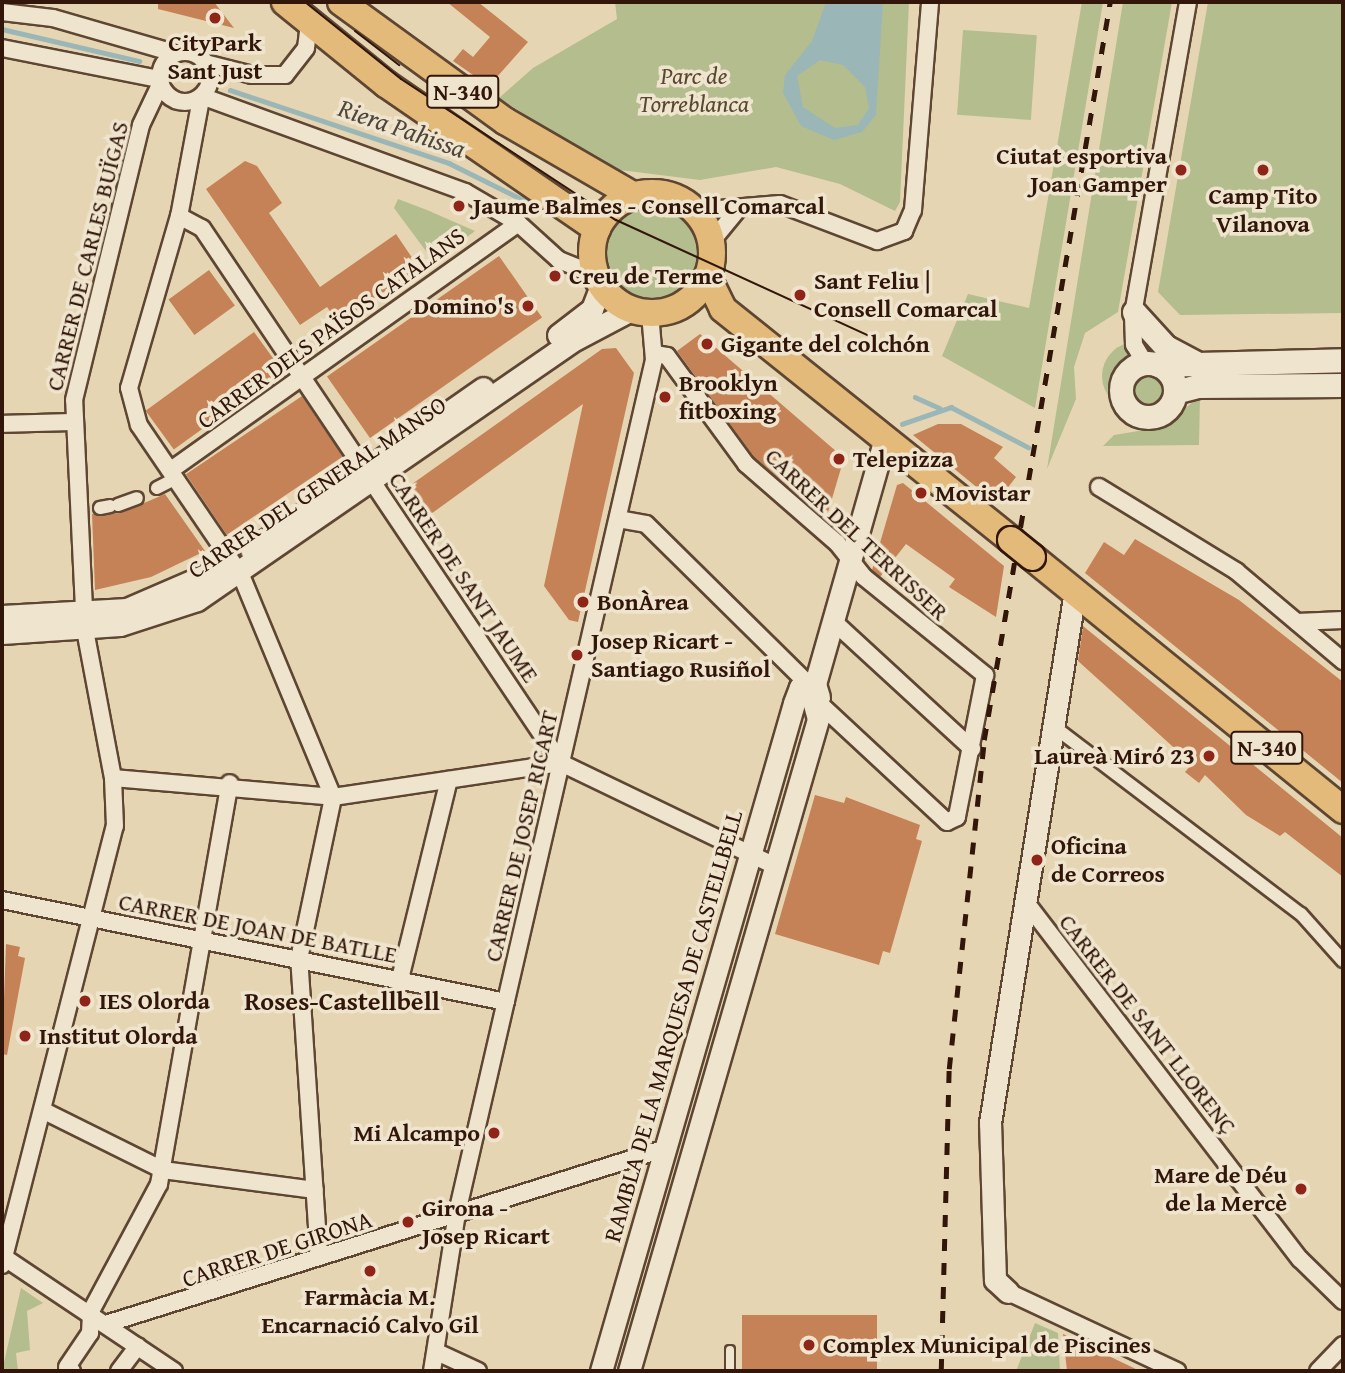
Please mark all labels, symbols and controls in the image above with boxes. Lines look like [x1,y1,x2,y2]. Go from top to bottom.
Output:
marker: CityPark Sant Just [207,10,223,26]
place label: CityPark Sant Just [168,29,262,85]
park label: Parc de Torreblanca [639,62,749,118]
road number: N-340 [426,72,500,111]
water label: Riera Pahissa [334,92,470,164]
street label: CARRER DE CARLES BUÏGAS [40,118,134,394]
place label: Ciutat esportiva Joan Gamper [996,142,1167,198]
marker: Ciutat esportiva Joan Gamper [1173,162,1189,178]
marker: Camp Tito Vilanova [1255,162,1271,178]
place label: Camp Tito Vilanova [1209,182,1317,238]
place label: Jaume Balmes - Consell Comarcal [473,192,825,220]
marker: Jaume Balmes - Consell Comarcal [451,198,467,214]
street label: CARRER DELS PAÏSOS CATALANS [192,221,470,435]
place label: Creu de Terme [569,262,723,290]
place label: Sant Feliu | Consell Comarcal [814,267,997,323]
marker: Creu de Terme [547,268,563,284]
marker: Sant Feliu | Consell Comarcal [792,287,808,303]
place label: Domino's [414,292,514,320]
marker: Domino's [520,298,536,314]
place label: Gigante del colchón [721,330,930,358]
marker: Gigante del colchón [699,336,715,352]
place label: Brooklyn fitboxing [679,369,778,425]
marker: Brooklyn fitboxing [657,389,673,405]
street label: CARRER DEL GENERAL MANSO [182,390,452,584]
street label: CARRER DEL TERRISSER [760,442,954,626]
place label: Telepizza [853,445,954,473]
marker: Telepizza [831,451,847,467]
street label: CARRER DE SANT JAUME [383,466,545,688]
place label: Movistar [935,479,1030,507]
marker: Movistar [913,485,929,501]
place label: BonÀrea [597,588,689,616]
marker: BonÀrea [575,594,591,610]
place label: Josep Ricart - Santiago Rusiñol [591,627,770,683]
marker: Josep Ricart - Santiago Rusiñol [569,647,585,663]
street label: CARRER DE JOSEP RICART [478,708,564,964]
road number: N-340 [1230,728,1304,768]
place label: Laureà Miró 23 [1034,742,1195,770]
marker: Laureà Miró 23 [1201,748,1217,764]
street label: RAMBLA DE LA MARQUESA DE CASTELLBELL [597,807,749,1245]
place label: Oficina de Correos [1051,832,1165,888]
marker: Oficina de Correos [1029,852,1045,868]
street label: CARRER DE JOAN DE BATLLE [116,887,400,969]
street label: CARRER DE SANT LLORENÇ [1053,908,1243,1140]
district label: Roses-Castellbell [244,985,440,1017]
place label: IES Olorda [99,987,210,1015]
marker: IES Olorda [77,993,93,1009]
place label: Institut Olorda [39,1022,198,1050]
marker: Institut Olorda [17,1028,33,1044]
place label: Mi Alcampo [353,1119,480,1147]
marker: Mi Alcampo [486,1125,502,1141]
place label: Mare de Déu de la Mercè [1154,1161,1287,1217]
marker: Mare de Déu de la Mercè [1293,1181,1309,1197]
place label: Girona - Josep Ricart [422,1194,550,1250]
street label: CARRER DE GIRONA [178,1205,376,1293]
marker: Girona - Josep Ricart [400,1214,416,1230]
marker: Farmàcia M. Encarnació Calvo Gil [362,1263,378,1279]
place label: Farmàcia M. Encarnació Calvo Gil [261,1283,479,1339]
place label: Complex Municipal de Piscines [823,1331,1151,1359]
marker: Complex Municipal de Piscines [801,1337,817,1353]

